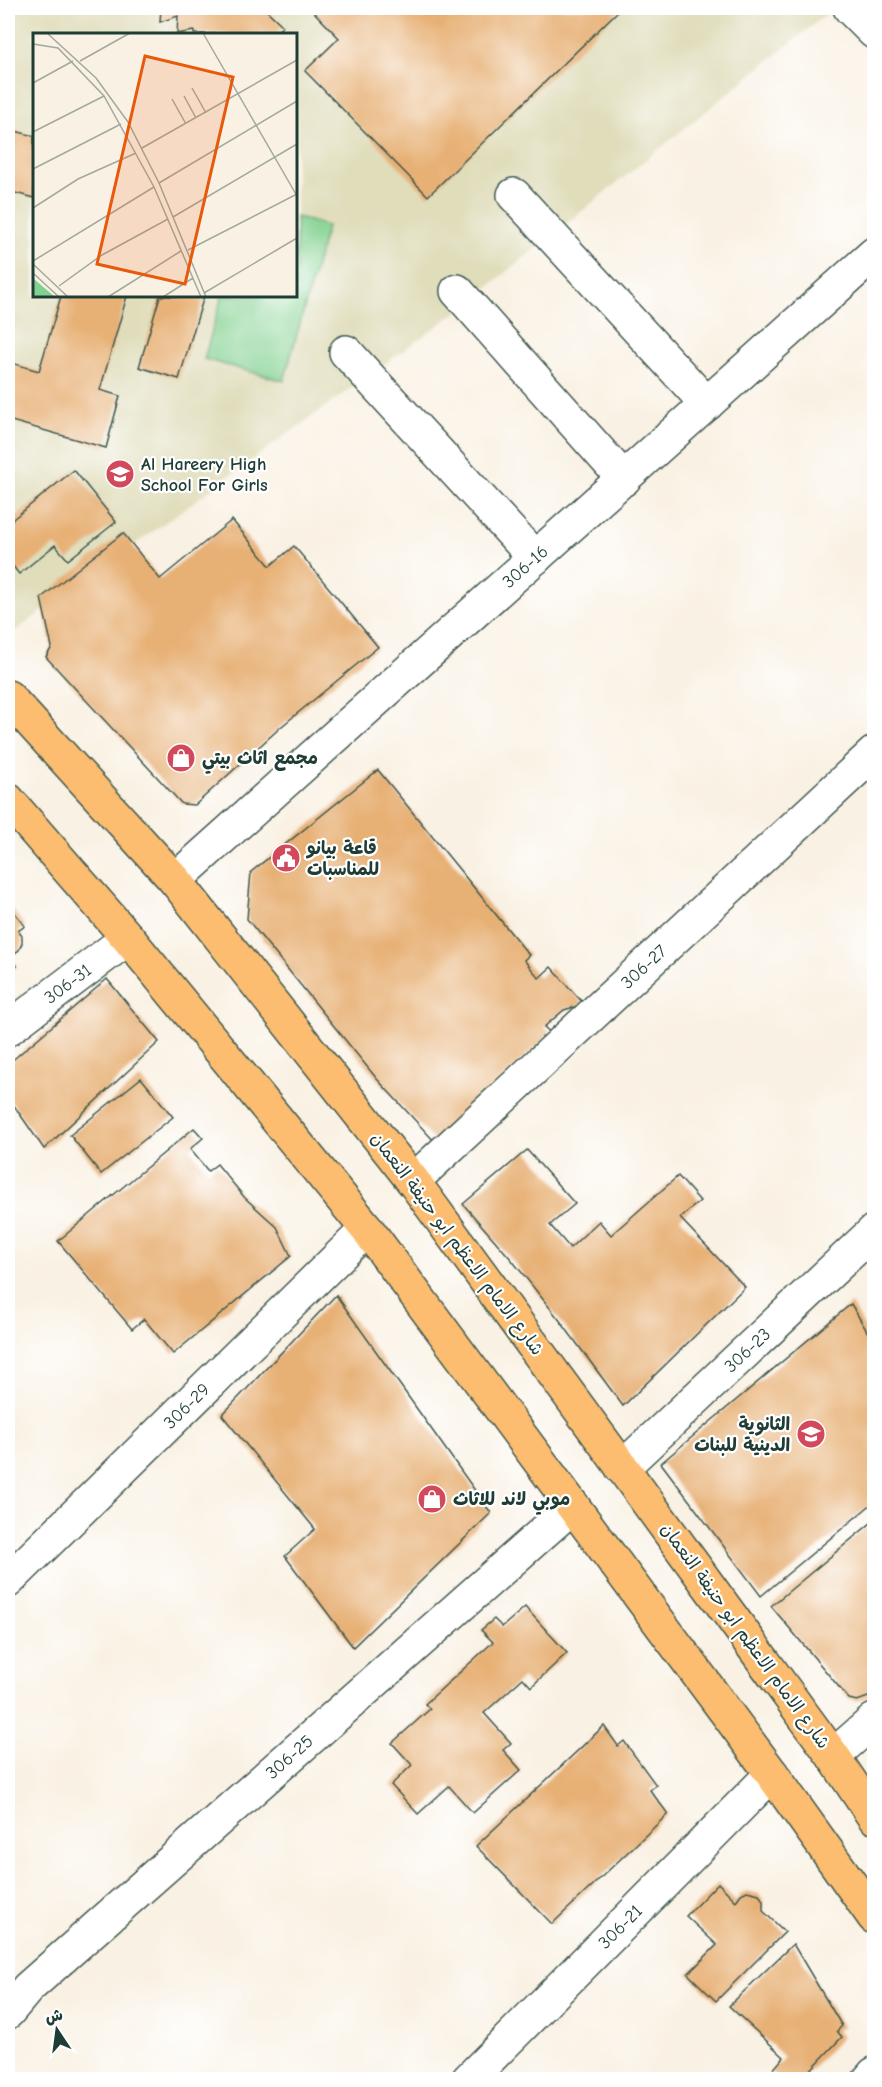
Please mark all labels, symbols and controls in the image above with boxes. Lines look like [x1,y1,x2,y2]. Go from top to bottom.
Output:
inset map [33,33,297,297]
place label: Al Hareery High School For Girls [141,454,268,496]
school or university icon: Al Hareery High School For Girls [104,458,136,490]
street label: 306-16 [498,541,552,592]
shop icon: مجمع اثاث بيتي [165,742,197,774]
place label: مجمع اثاث بيتي [202,748,318,774]
place label: قاعة بيانو للمناسبات [305,838,379,880]
public building icon: قاعة بيانو للمناسبات [270,842,302,874]
street label: 306-27 [617,940,672,993]
street label: 306-31 [40,959,95,1008]
street label: شارع الامام الاعظم ابو حنيفة النعمان [364,1128,548,1361]
street label: 306-23 [720,1323,775,1377]
street label: 306-29 [159,1379,214,1433]
place label: الثانوية الدينية للبنات [694,1414,790,1456]
school or university icon: الثانوية الدينية للبنات [795,1418,827,1450]
shop icon: موبي لاند للاثاث [416,1483,448,1515]
place label: موبي لاند للاثاث [453,1489,570,1515]
street label: شارع الامام الاعظم ابو حنيفة النعمان [654,1519,834,1755]
street label: 306-25 [261,1730,317,1783]
street label: 306-21 [594,1900,647,1953]
north arrow [27,2000,87,2060]
text: ش [43,2006,64,2027]

